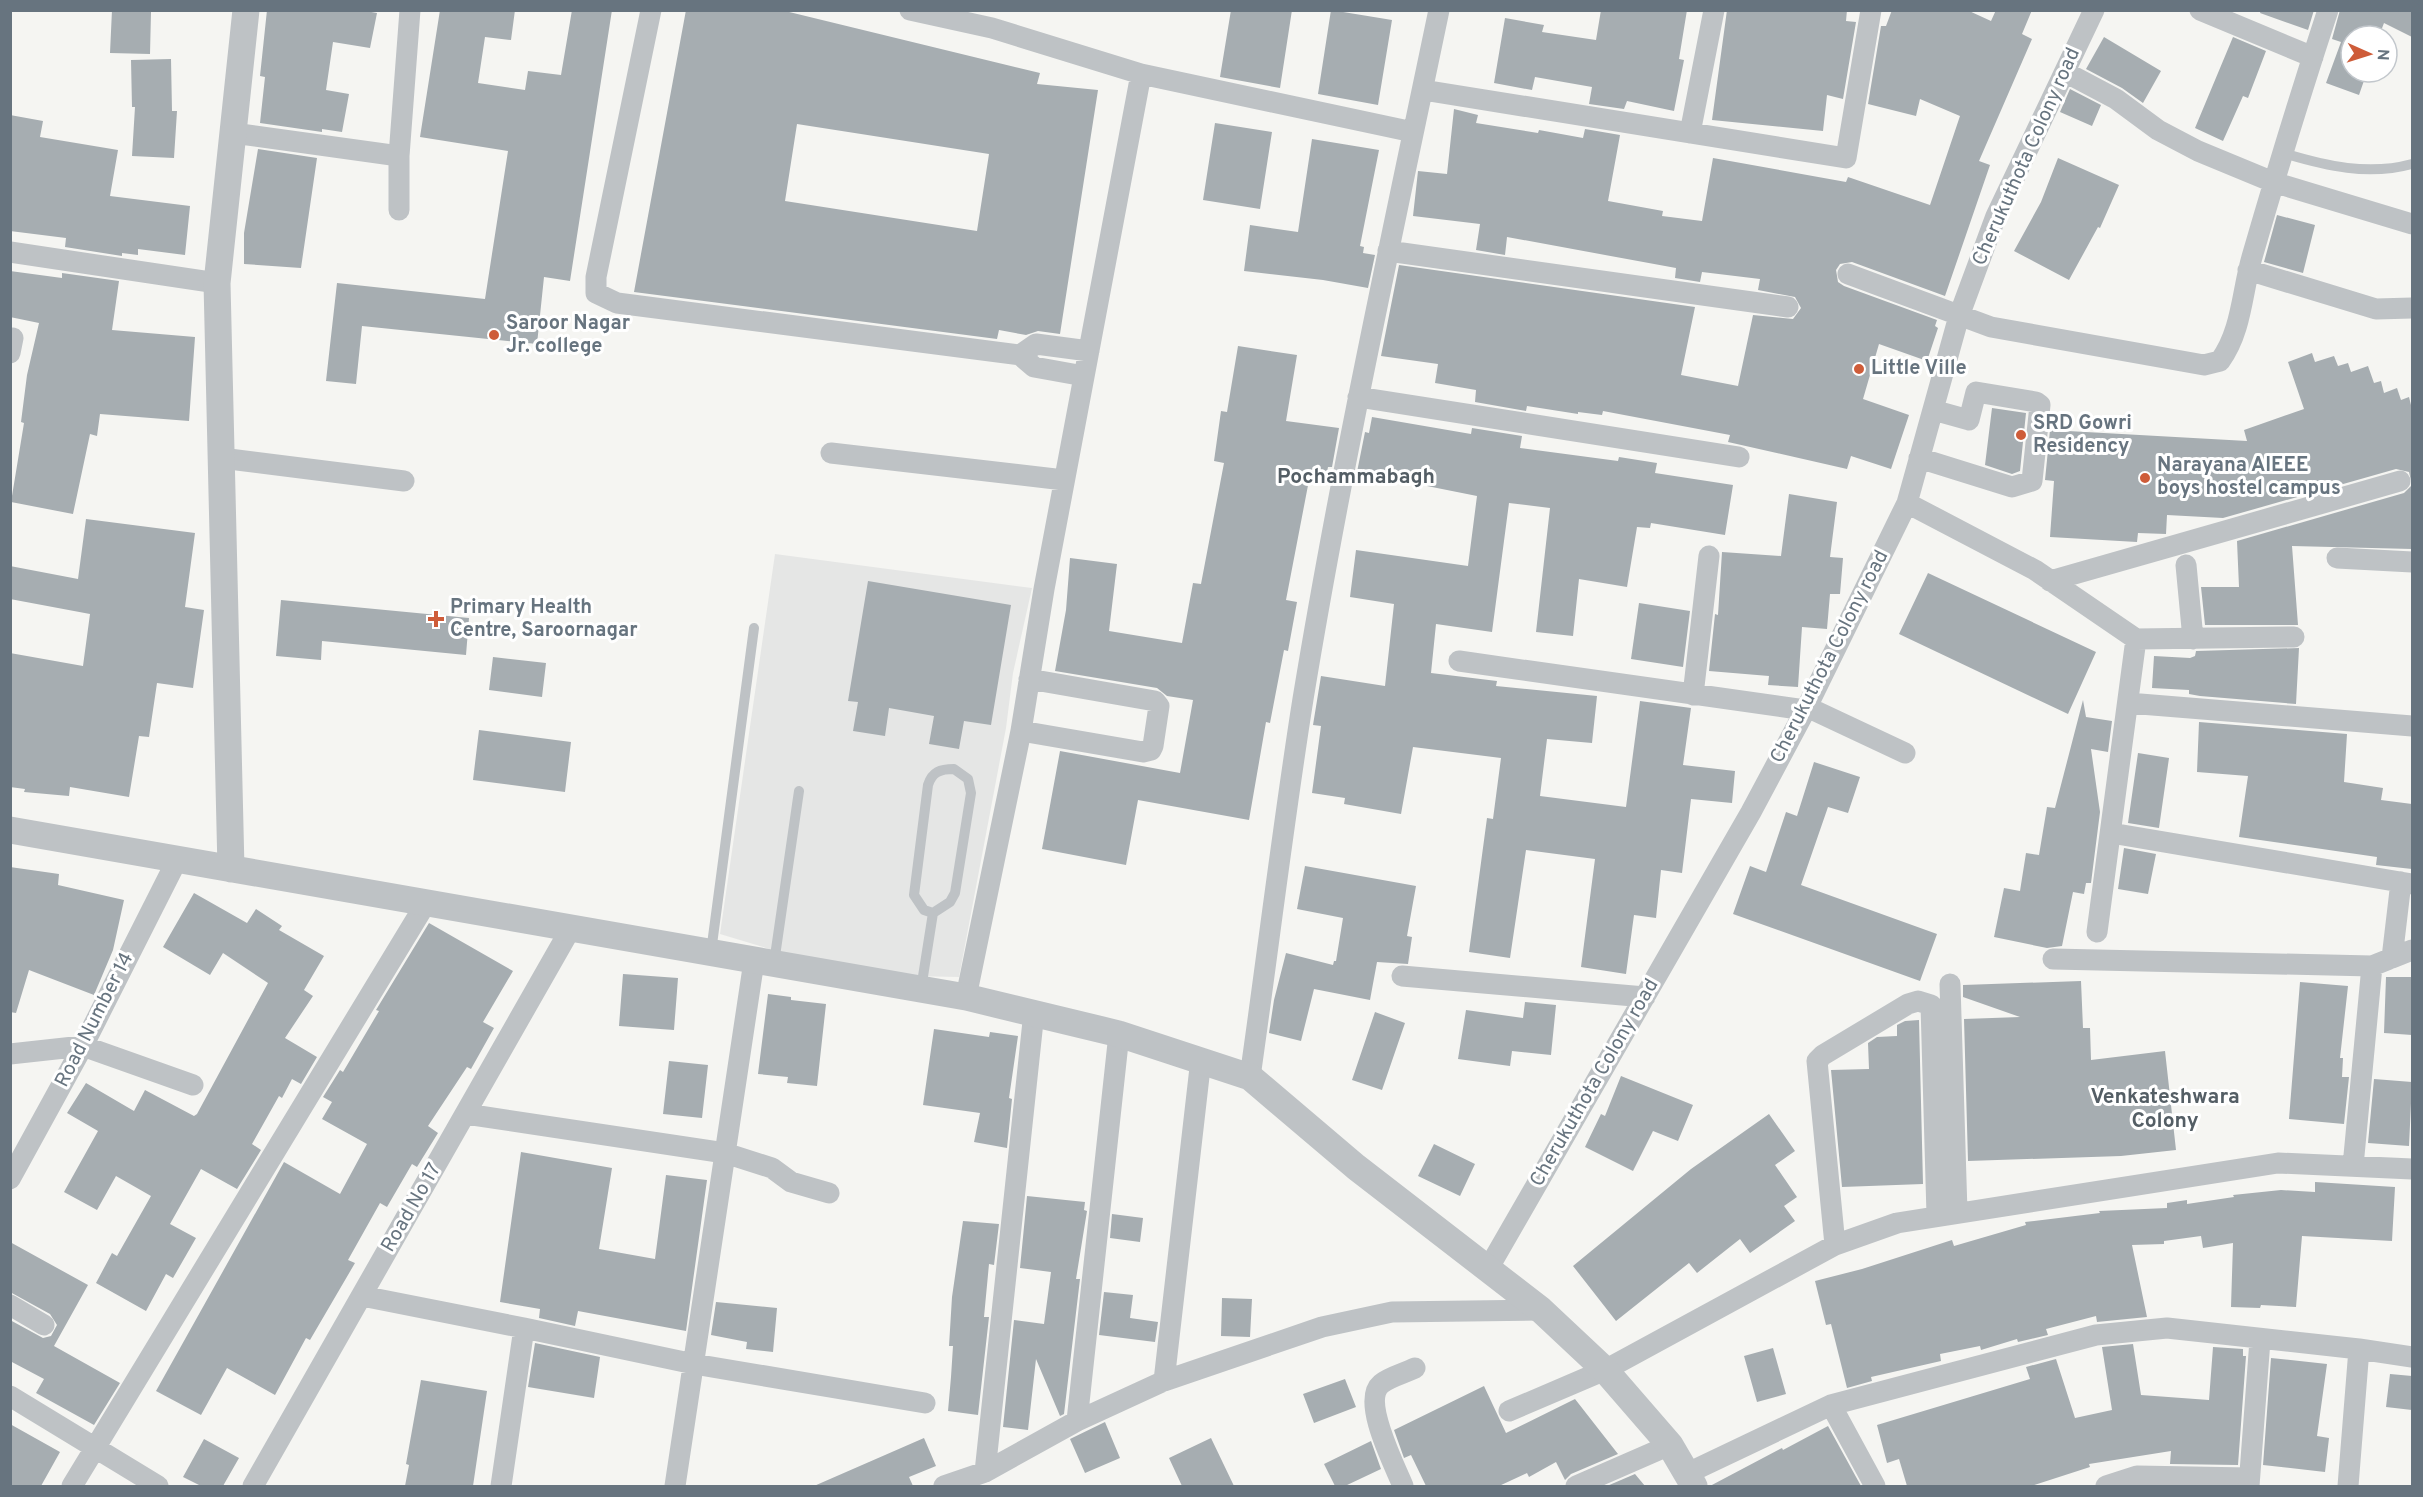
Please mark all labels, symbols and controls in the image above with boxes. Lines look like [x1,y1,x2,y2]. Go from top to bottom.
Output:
north arrow [2339,24,2399,84]
street label: Cherukuthota Colony road [1967,44,2087,270]
text: N [2372,48,2392,61]
place label: Saroor Nagar Jr. college [506,311,631,360]
marker: Saroor Nagar Jr. college [487,328,501,342]
place label: Little Ville [1871,356,1967,382]
marker: Little Ville [1852,362,1866,376]
place label: SRD Gowri Residency [2033,411,2132,460]
marker: SRD Gowri Residency [2014,428,2028,442]
place label: Narayana AIEEE boys hostel campus [2157,453,2341,502]
district label: Pochammabagh [1277,464,1435,491]
marker: Narayana AIEEE boys hostel campus [2138,471,2152,485]
street label: Cherukuthota Colony road [1765,546,1895,768]
place label: Primary Health Centre, Saroornagar [450,595,638,644]
marker: Primary Health Centre, Saroornagar [427,610,445,628]
street label: Road Number 14 [50,948,140,1092]
street label: Cherukuthota Colony road [1525,974,1665,1192]
district label: Venkateshwara Colony [2090,1084,2240,1135]
street label: Road No 17 [376,1159,448,1257]

